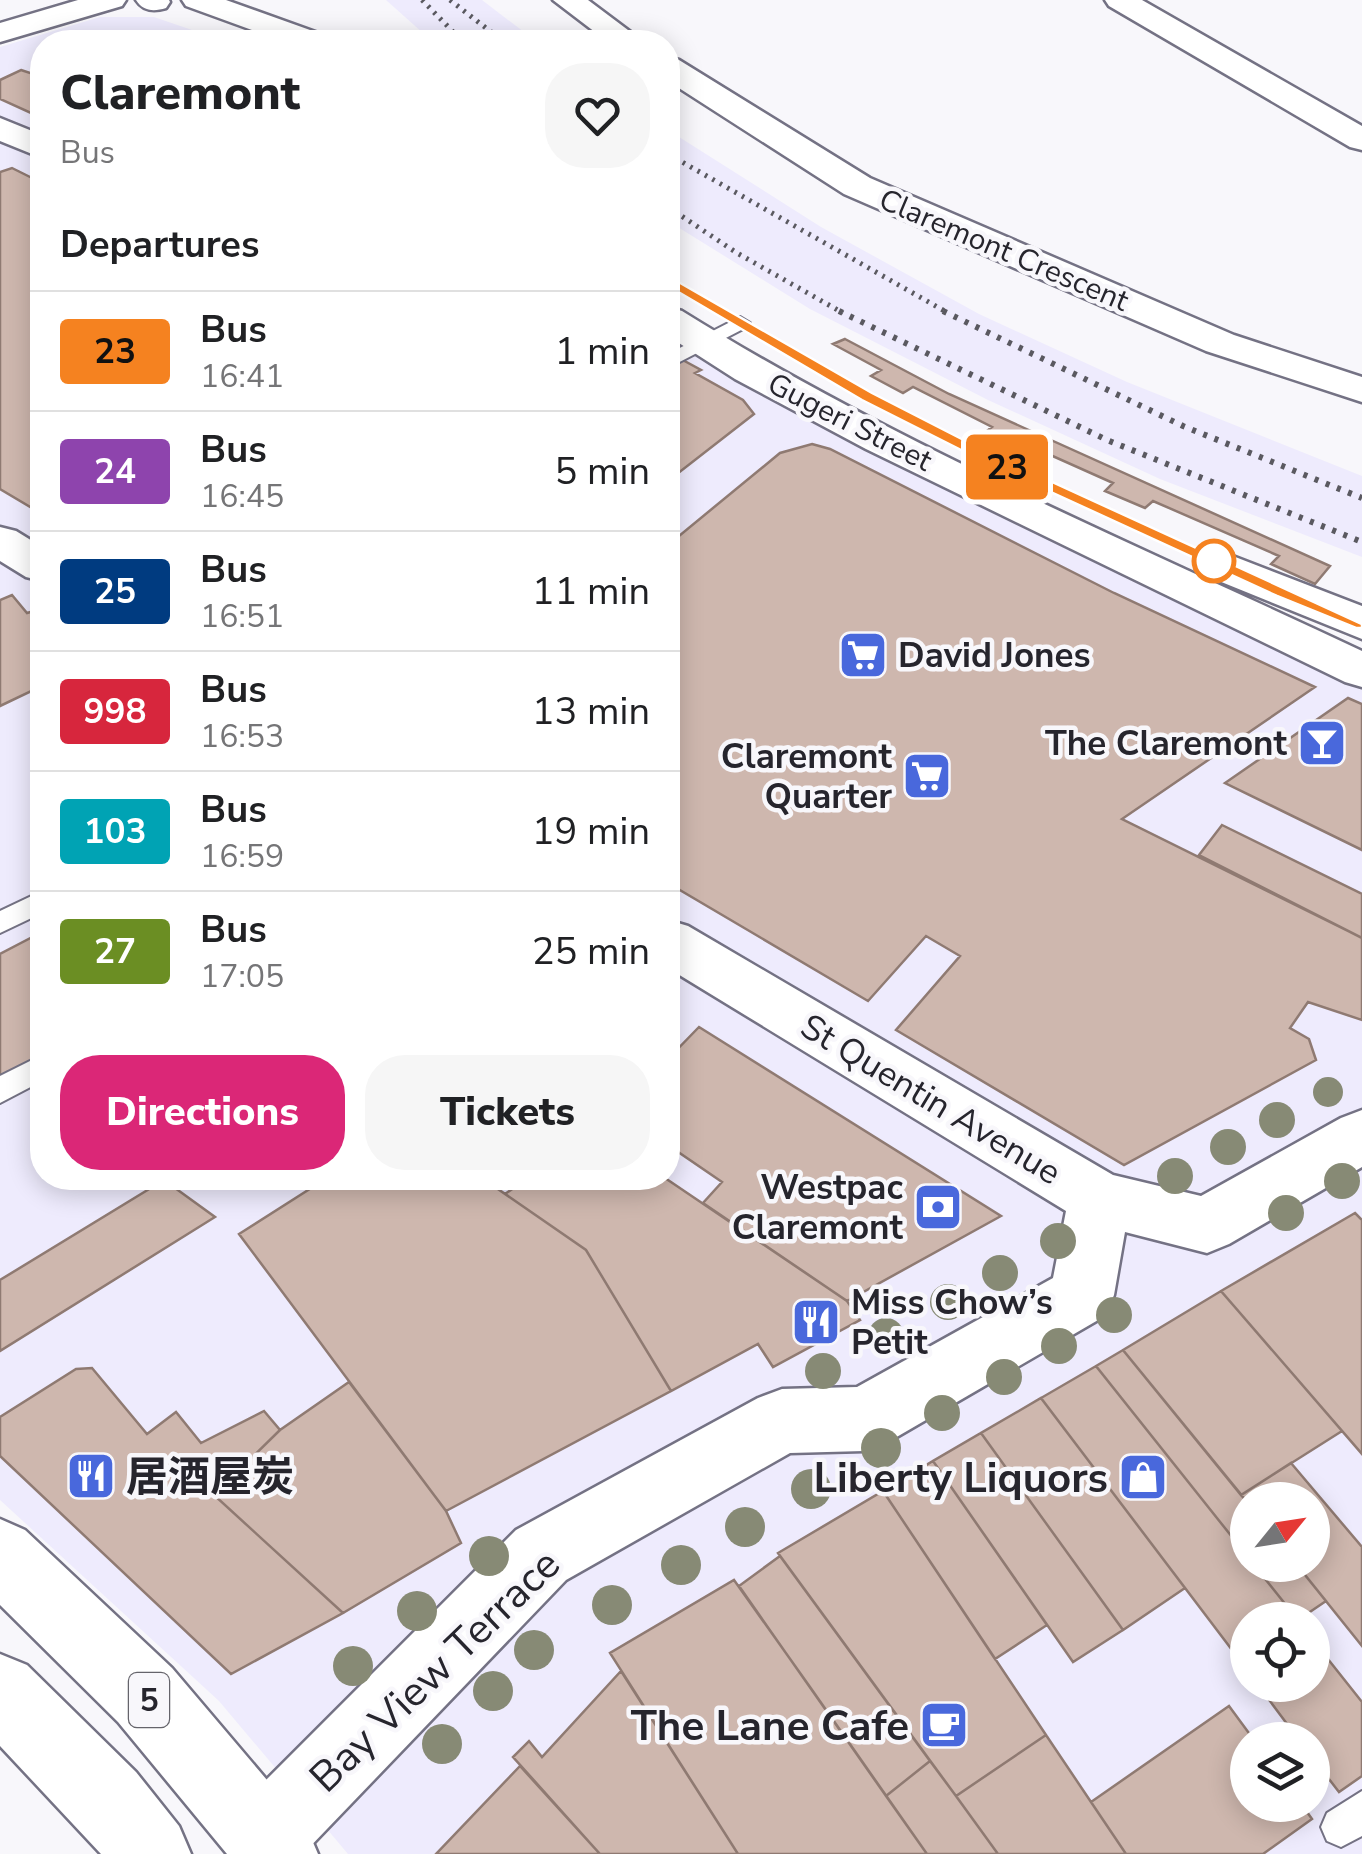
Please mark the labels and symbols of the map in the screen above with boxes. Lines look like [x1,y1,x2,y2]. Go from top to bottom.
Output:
street label: Claremont Crescent [873,179,1135,322]
street label: Gugeri Street [761,363,939,482]
line badge: 23 [962,434,1052,500]
unlabelled marker [1193,540,1235,582]
supermarket icon: David Jones [837,629,889,681]
place label: David Jones [898,632,1091,679]
bar icon: The Claremont [1296,717,1348,769]
place label: The Claremont [1045,720,1288,767]
place label: Claremont Quarter [721,733,893,820]
supermarket icon: Claremont Quarter [901,750,953,802]
street label: St Quentin Avenue [792,1003,1070,1196]
place label: Westpac Claremont [732,1164,904,1251]
bank icon: Westpac Claremont [912,1181,964,1233]
place label: Miss Chow’s Petit [851,1279,1053,1366]
restaurant icon: Miss Chow’s Petit [790,1296,842,1348]
place label: 居酒屋炭 [126,1449,294,1506]
restaurant icon: 居酒屋炭 [65,1450,117,1502]
place label: Liberty Liquors [813,1450,1108,1507]
shop icon: Liberty Liquors [1117,1451,1169,1503]
north arrow [1230,1482,1330,1582]
street label: Bay View Terrace [297,1537,573,1805]
road number: 5 [129,1673,169,1727]
place label: The Lane Cafe [631,1698,909,1755]
cafe icon: The Lane Cafe [918,1699,970,1751]

